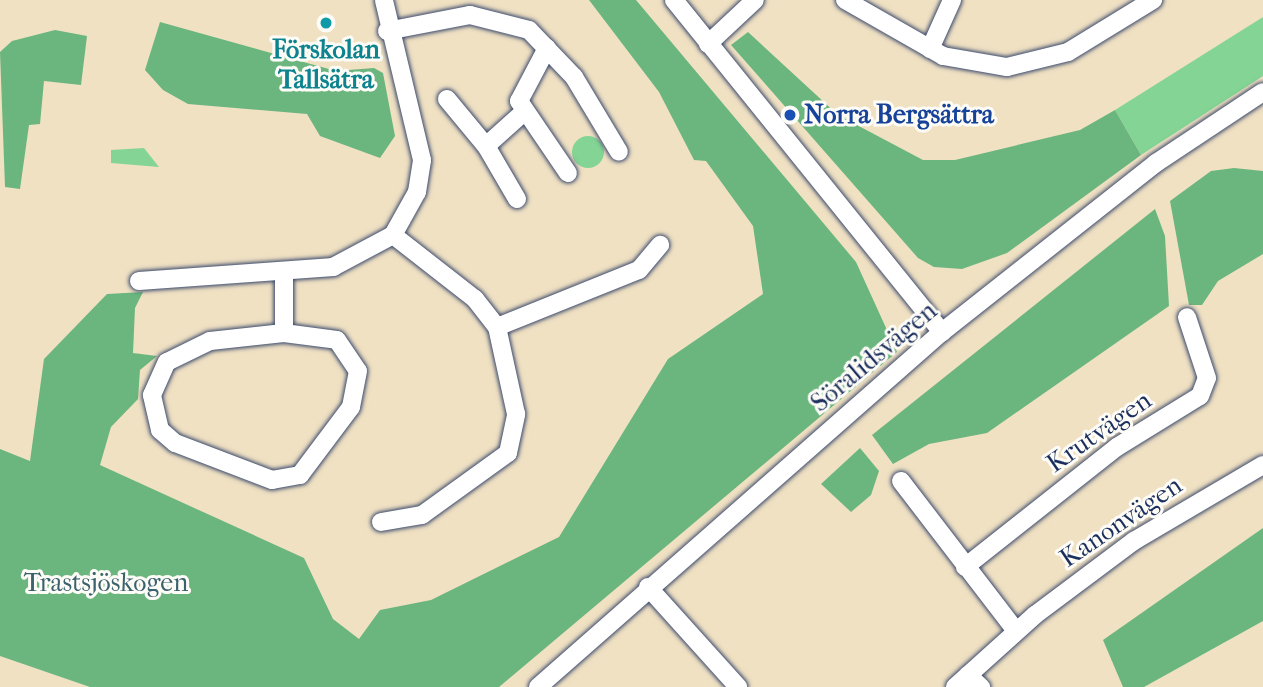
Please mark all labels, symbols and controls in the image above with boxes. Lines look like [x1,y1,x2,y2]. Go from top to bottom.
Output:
marker: Förskolan Tallsätra [318,15,334,31]
place label: Förskolan Tallsätra [272,34,380,96]
place label: Norra Bergsättra [804,99,994,131]
marker: Norra Bergsättra [782,107,798,123]
street label: Söralidsvägen [805,295,943,419]
street label: Krutvägen [1041,385,1157,479]
street label: Kanonvägen [1054,470,1188,574]
park label: Trastsjöskogen [24,567,188,599]

